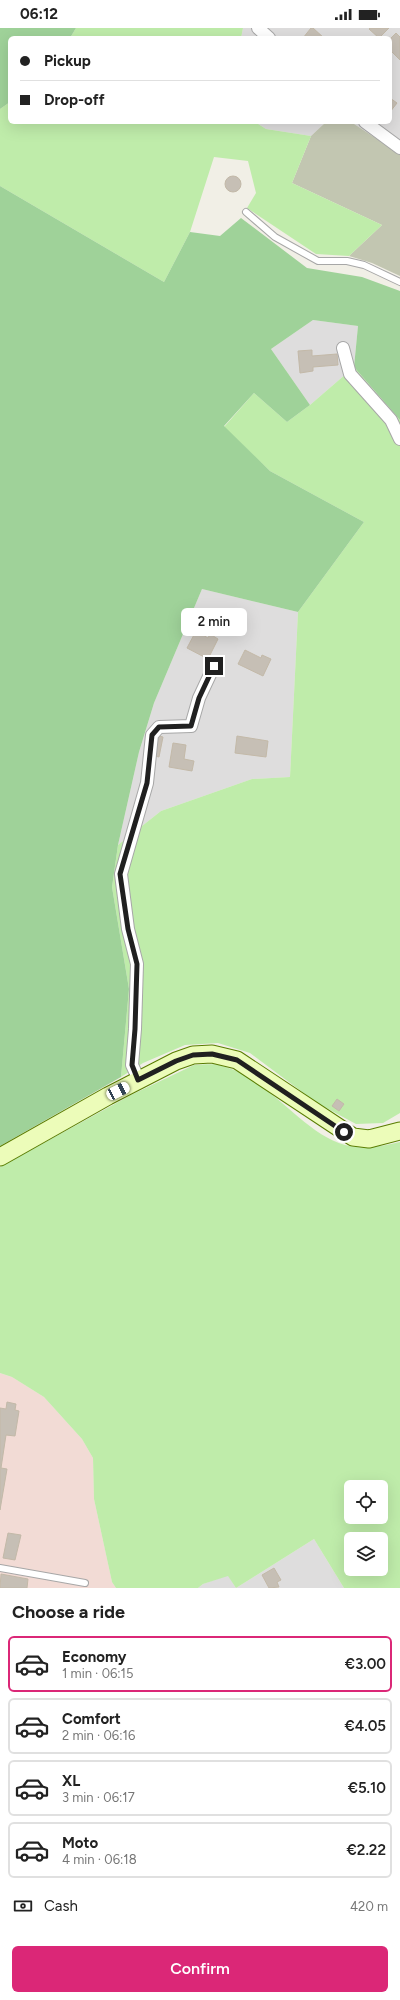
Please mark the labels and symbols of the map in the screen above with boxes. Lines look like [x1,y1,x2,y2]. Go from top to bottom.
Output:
callout: 2 min [181,608,247,636]
route end [205,657,223,675]
car [105,1080,131,1102]
route start [335,1123,353,1141]

